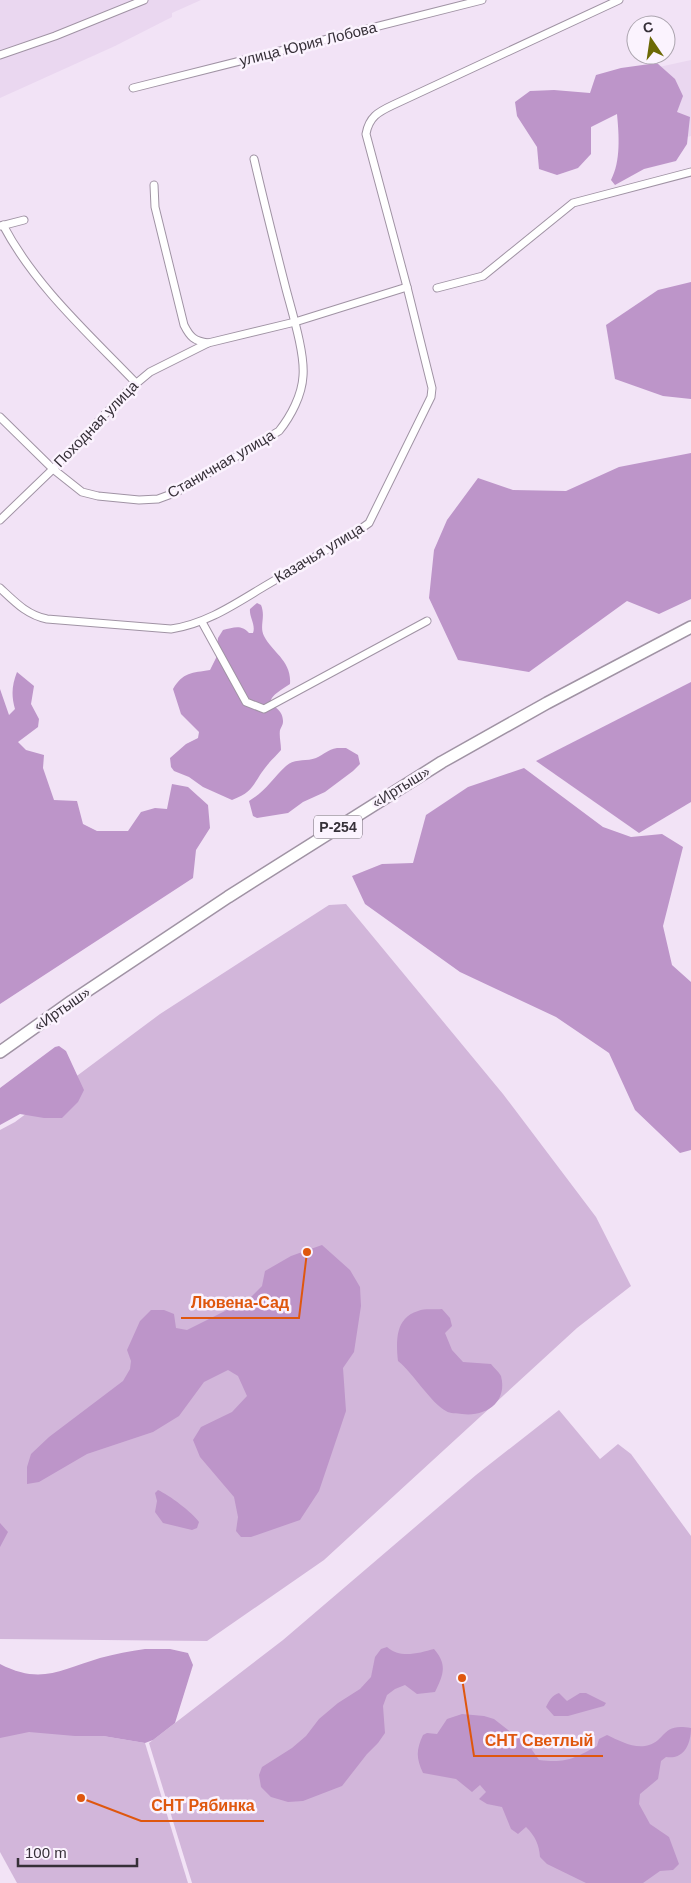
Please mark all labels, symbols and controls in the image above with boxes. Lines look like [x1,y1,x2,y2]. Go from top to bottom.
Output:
north arrow [626,15,676,65]
street label: улица Юрия Лобова [237,18,379,69]
text: С [641,18,655,36]
street label: Походная улица [50,377,142,470]
street label: Станичная улица [164,426,278,501]
street label: Казачья улица [271,519,367,586]
street label: «Иртыш» [369,762,433,811]
road number: Р-254 [314,816,362,839]
street label: «Иртыш» [30,983,93,1034]
callout: Лювена-Сад [181,1287,299,1318]
text: Лювена-Сад [191,1294,289,1311]
callout: СНТ Светлый [474,1725,603,1756]
text: СНТ Светлый [485,1732,593,1749]
callout: СНТ Рябинка [141,1790,264,1821]
text: СНТ Рябинка [151,1797,255,1814]
scale bar [18,1836,136,1868]
text: 100 m [25,1844,67,1861]

